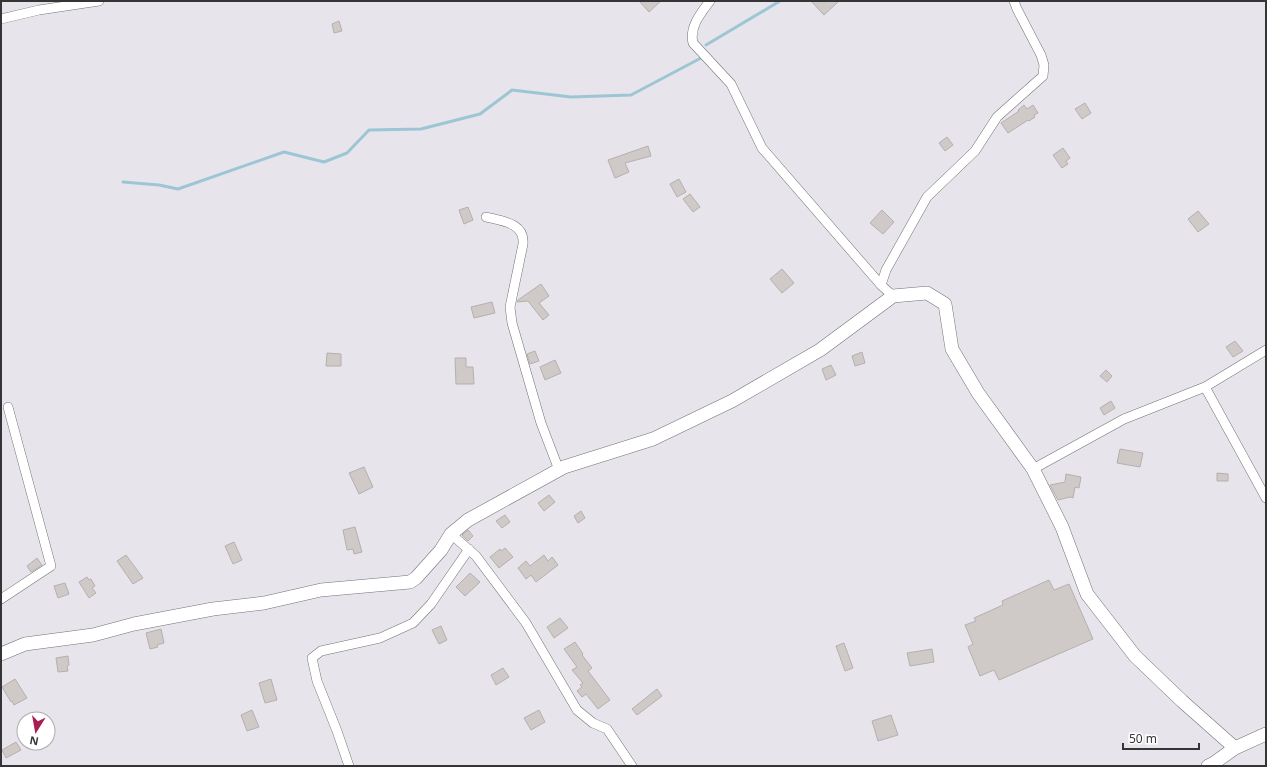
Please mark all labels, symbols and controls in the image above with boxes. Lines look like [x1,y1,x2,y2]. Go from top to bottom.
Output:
north arrow [16,711,56,751]
scale bar [1123,725,1199,751]
text: 50 m [1129,730,1157,747]
text: N [28,733,40,750]

